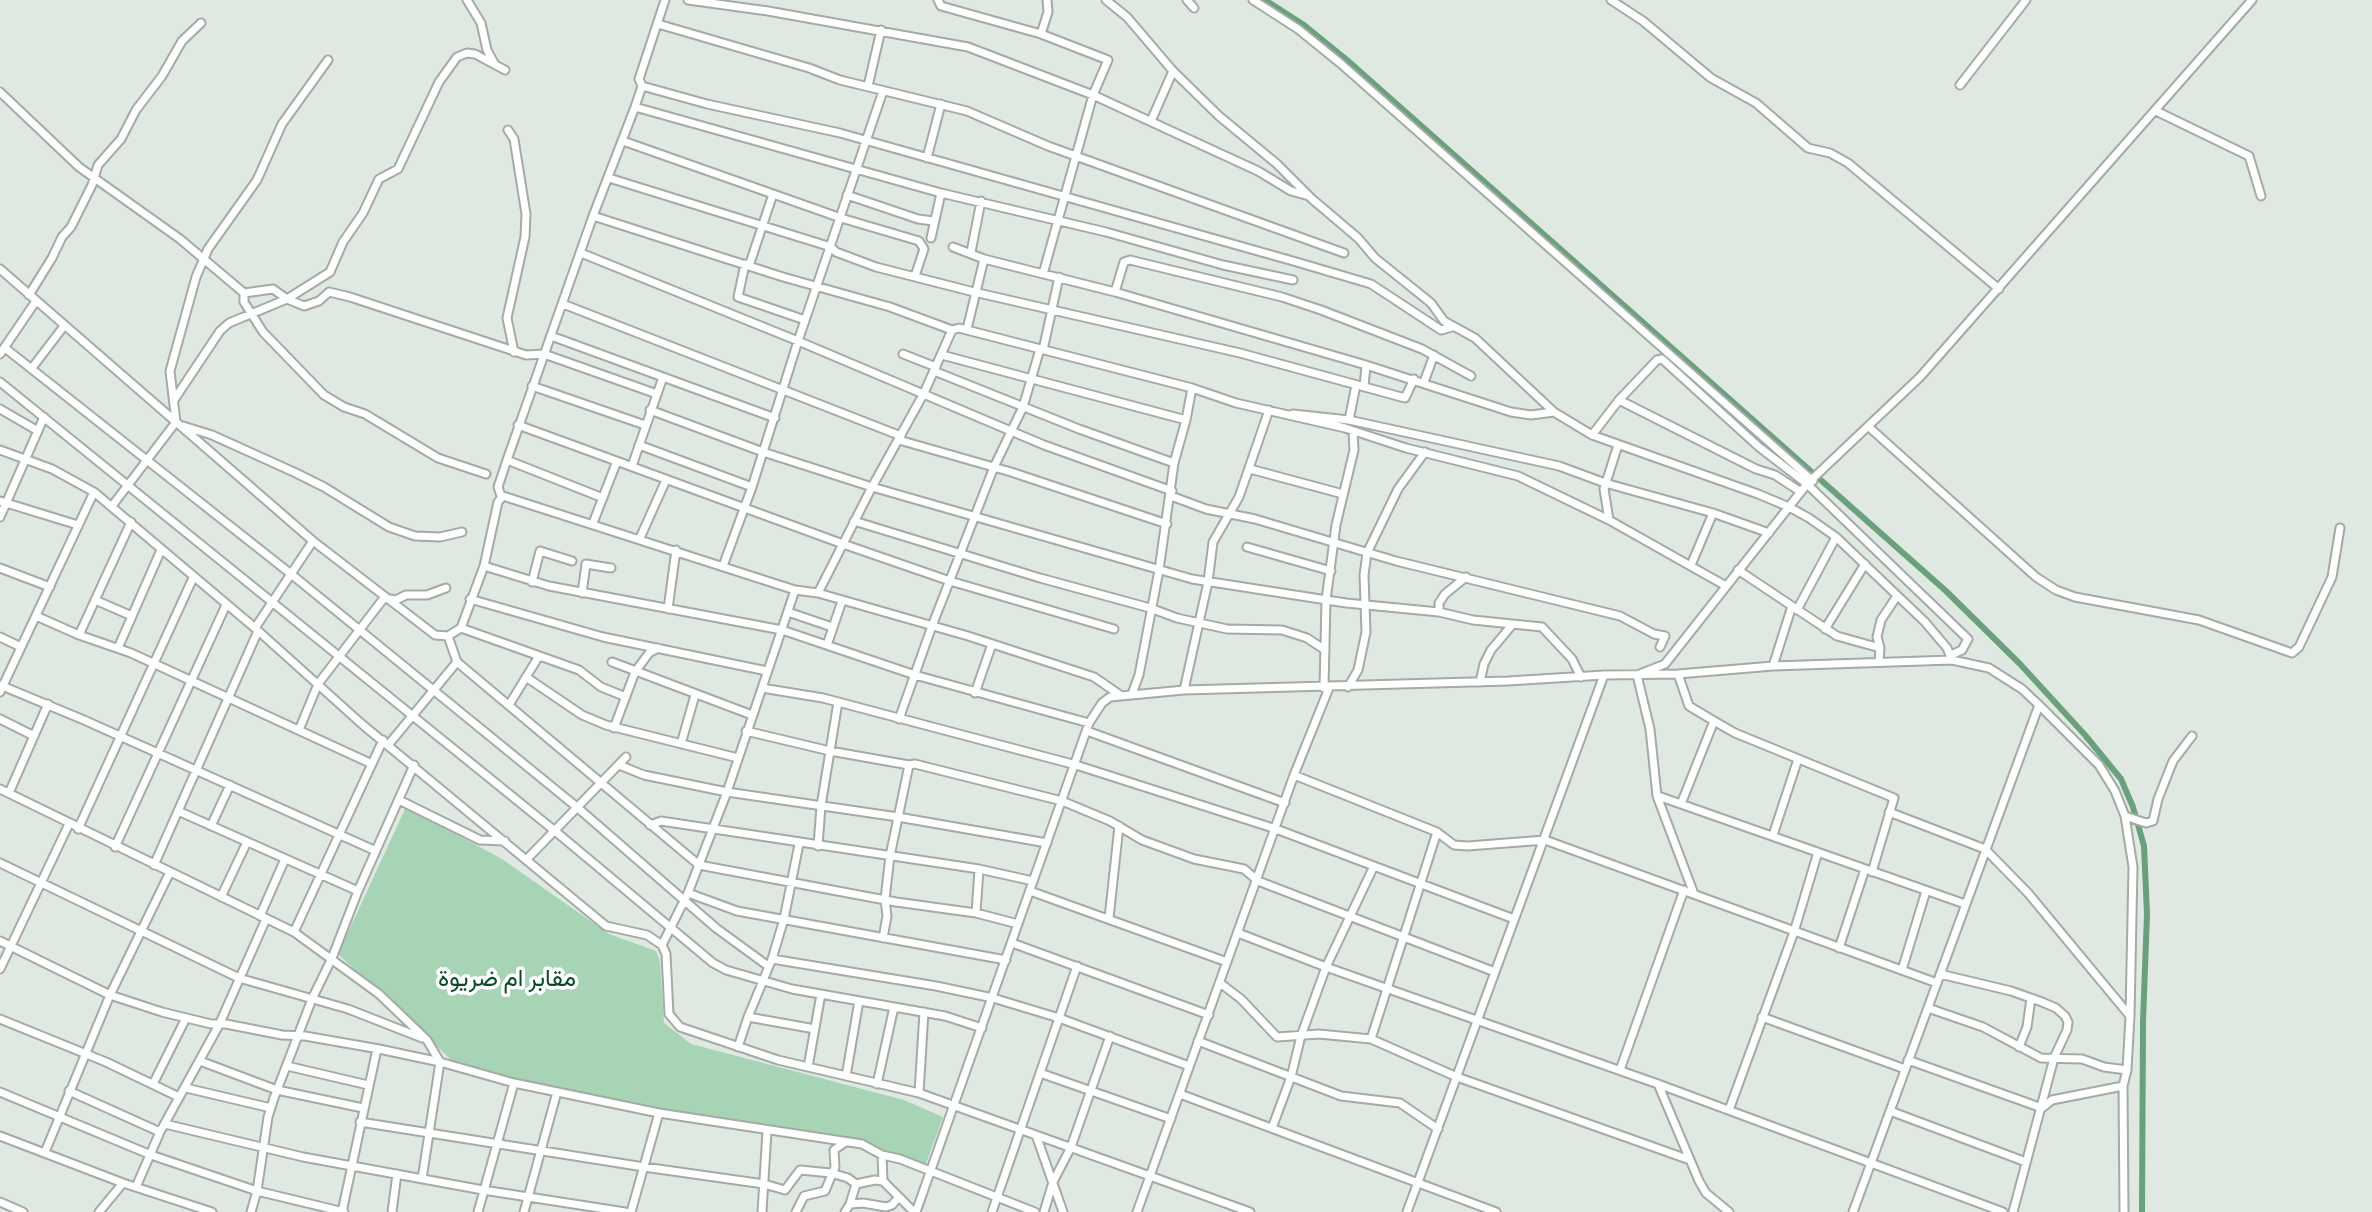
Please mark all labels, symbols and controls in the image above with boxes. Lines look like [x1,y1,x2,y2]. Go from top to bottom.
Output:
park label: مقابر ام ضريوة [438,965,576,993]

